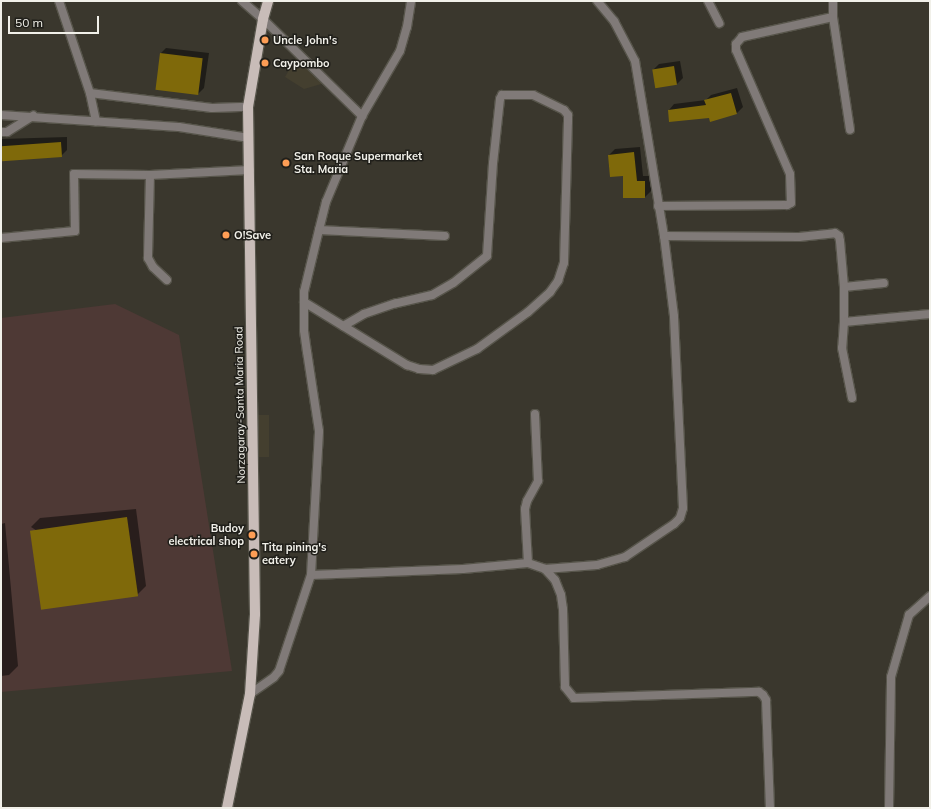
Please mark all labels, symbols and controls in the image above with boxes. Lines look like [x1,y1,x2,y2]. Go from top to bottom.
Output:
scale bar [10,8,101,34]
text: 50 m [15,15,43,30]
place label: Uncle John's [273,33,337,47]
marker: Uncle John's [260,35,270,45]
place label: Caypombo [273,56,330,70]
marker: Caypombo [260,58,270,68]
place label: San Roque Supermarket Sta. Maria [294,150,422,176]
marker: San Roque Supermarket Sta. Maria [281,158,291,168]
place label: O!Save [234,228,271,242]
marker: O!Save [221,230,231,240]
street label: Norzagaray-Santa Maria Road [232,326,248,484]
place label: Budoy electrical shop [168,522,244,548]
marker: Budoy electrical shop [247,530,257,540]
place label: Tita pining's eatery [262,541,327,567]
marker: Tita pining's eatery [249,549,259,559]

